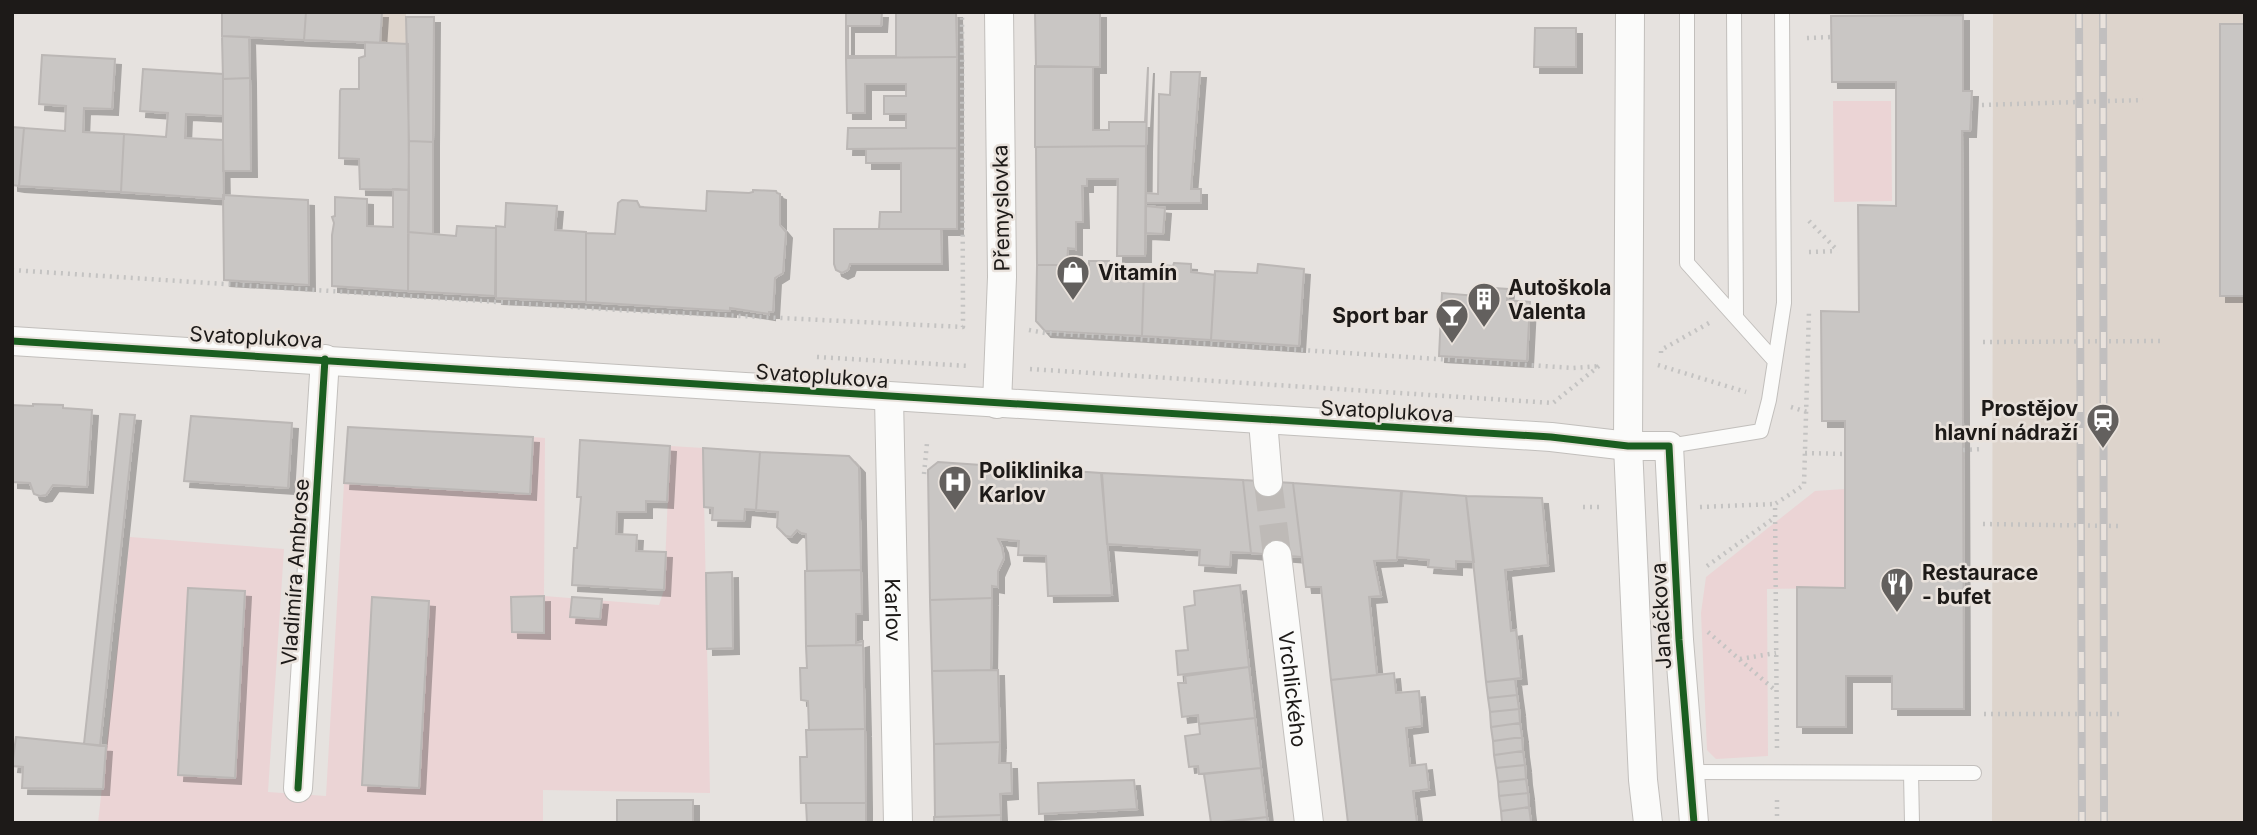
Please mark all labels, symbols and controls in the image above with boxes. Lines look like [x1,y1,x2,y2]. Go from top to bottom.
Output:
street label: Přemyslovka [987,144,1015,272]
shop icon: Vitamín [1054,253,1092,302]
place label: Vitamín [1098,260,1177,285]
place label: Autoškola Valenta [1508,275,1611,324]
building icon: Autoškola Valenta [1465,280,1503,329]
bar icon: Sport bar [1433,296,1471,345]
place label: Sport bar [1332,303,1428,328]
street label: Svatoplukova [189,321,323,353]
street label: Svatoplukova [755,359,889,393]
street label: Svatoplukova [1320,395,1454,427]
place label: Prostějov hlavní nádraží [1934,396,2078,445]
station icon: Prostějov hlavní nádraží [2084,401,2122,450]
place label: Poliklinika Karlov [979,458,1083,507]
hospital icon: Poliklinika Karlov [936,463,974,512]
street label: Vladimíra Ambrose [276,478,314,666]
place label: Restaurace - bufet [1922,560,2038,609]
street label: Janáčkova [1646,562,1676,670]
restaurant icon: Restaurace - bufet [1878,565,1916,614]
street label: Karlov [880,578,907,642]
street label: Vrchlického [1274,629,1312,749]

